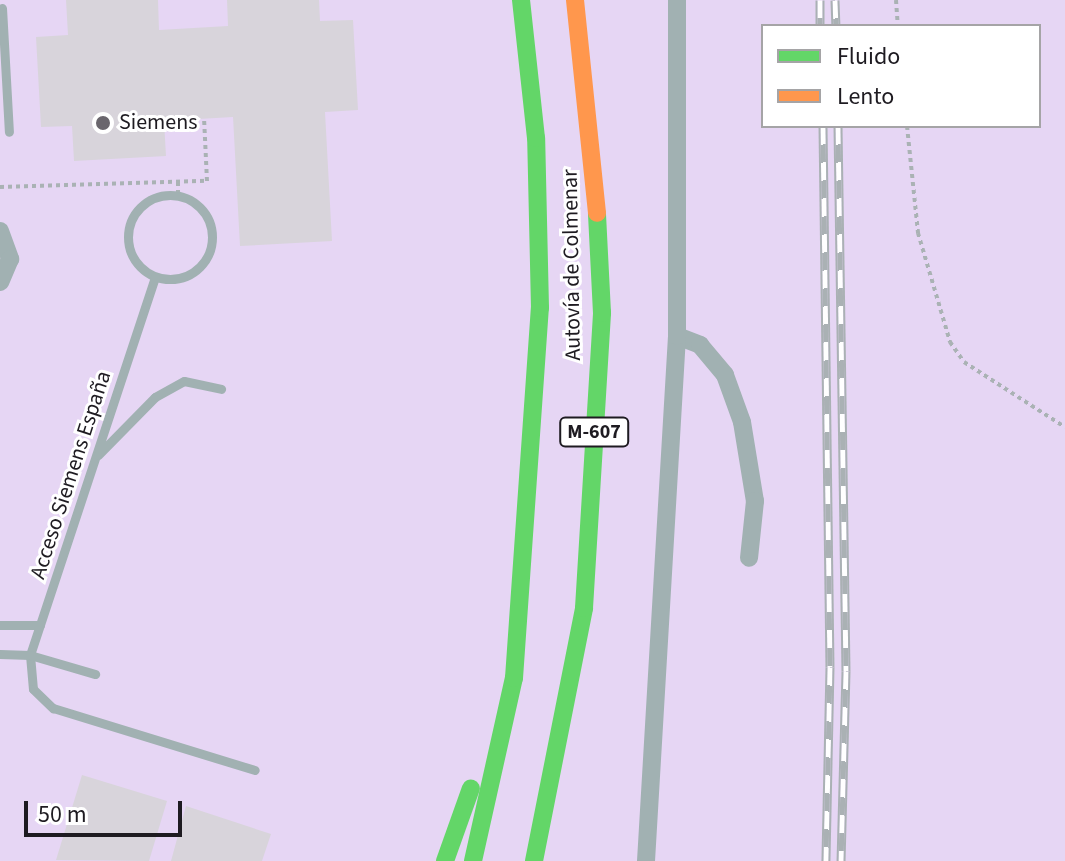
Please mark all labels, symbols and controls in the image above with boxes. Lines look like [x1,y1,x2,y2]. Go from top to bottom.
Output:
legend [761,24,1041,128]
text: Fluido [837,39,900,74]
text: Lento [837,79,894,114]
place label: Siemens [119,110,197,136]
marker: Siemens [94,114,112,132]
street label: Autovía de Colmenar [557,169,587,361]
street label: Acceso Siemens España [25,368,117,582]
road number: M-607 [558,416,630,448]
scale bar [28,785,186,835]
text: 50 m [38,797,87,832]

